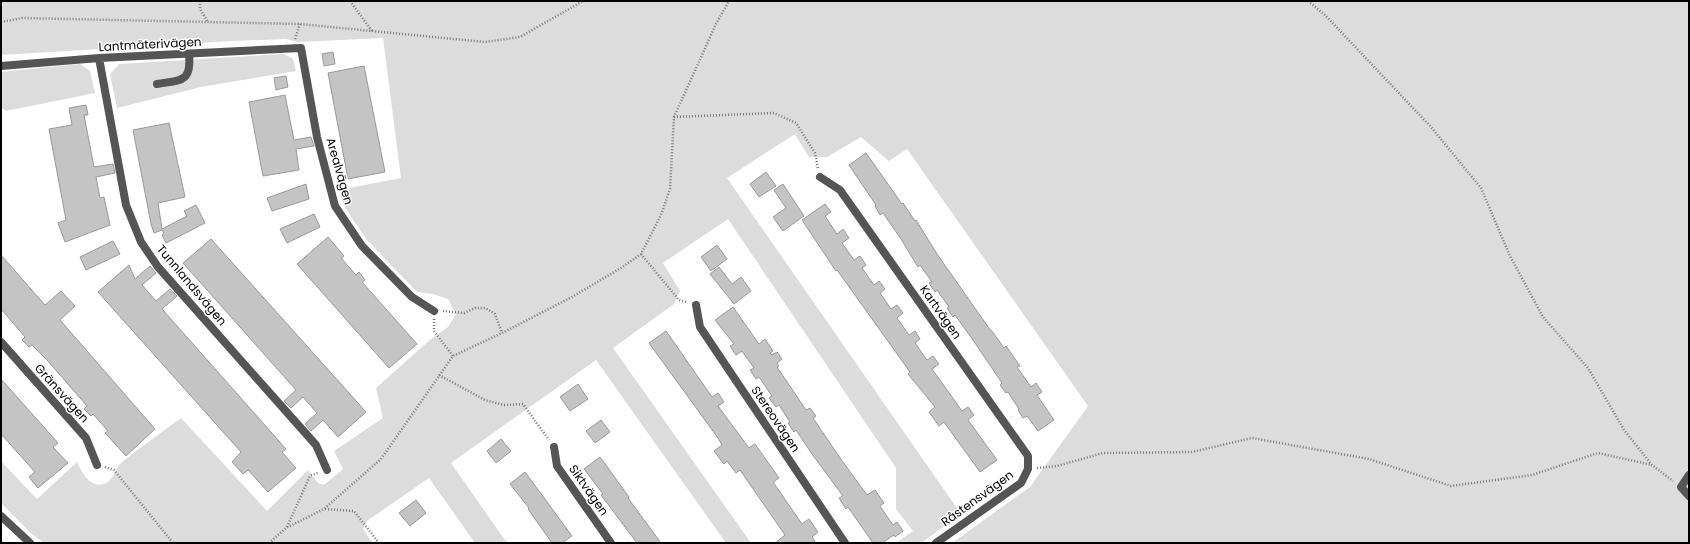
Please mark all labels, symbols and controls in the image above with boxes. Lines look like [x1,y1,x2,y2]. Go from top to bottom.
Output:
street label: Lantmäterivägen [98,33,202,55]
street label: Arealvägen [322,135,358,207]
street label: Tunnlandsvägen [153,241,231,329]
street label: Kartvägen [916,282,966,342]
street label: Gränsvägen [31,360,93,426]
street label: Stereovägen [748,383,804,455]
street label: Siktvägen [565,461,613,519]
street label: Råstensvägen [937,466,1017,530]

